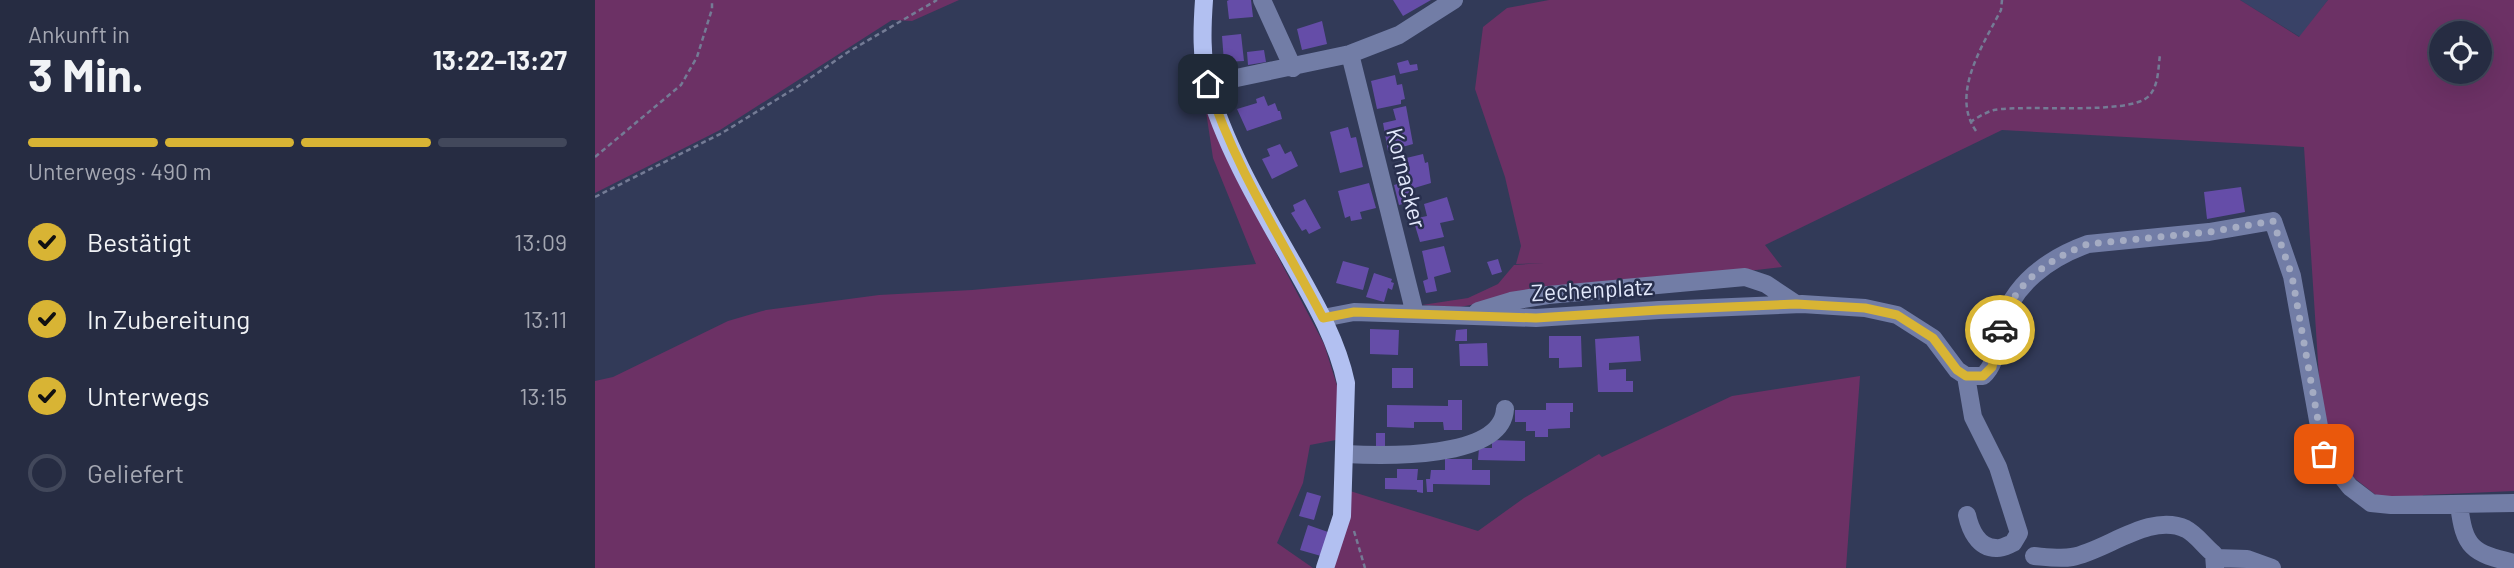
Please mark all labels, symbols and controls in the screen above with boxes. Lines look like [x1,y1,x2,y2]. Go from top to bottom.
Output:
text: Ankunft in [28,20,130,48]
map controls [2429,21,2492,84]
button: locate [2429,21,2492,84]
text: 13:22–13:27 [433,44,567,75]
text: 3 Min. [28,46,144,101]
pin [1178,54,1238,114]
icon: home [1189,65,1227,103]
street label: Kornacker [1381,125,1433,232]
text: Unterwegs · 490 m [28,157,212,185]
icon: check [28,223,66,261]
text: Bestätigt [87,226,192,257]
text: 13:09 [514,228,567,256]
street label: Zechenplatz [1530,272,1654,306]
courier [1965,295,2035,365]
icon: check [28,300,66,338]
text: In Zubereitung [87,303,250,334]
text: 13:11 [523,305,567,333]
icon: car [1981,311,2019,349]
icon: check [28,377,66,415]
text: Unterwegs [87,380,209,411]
text: 13:15 [519,382,567,410]
pin [2294,424,2354,484]
icon: bag [2305,435,2343,473]
text: Geliefert [87,457,184,488]

